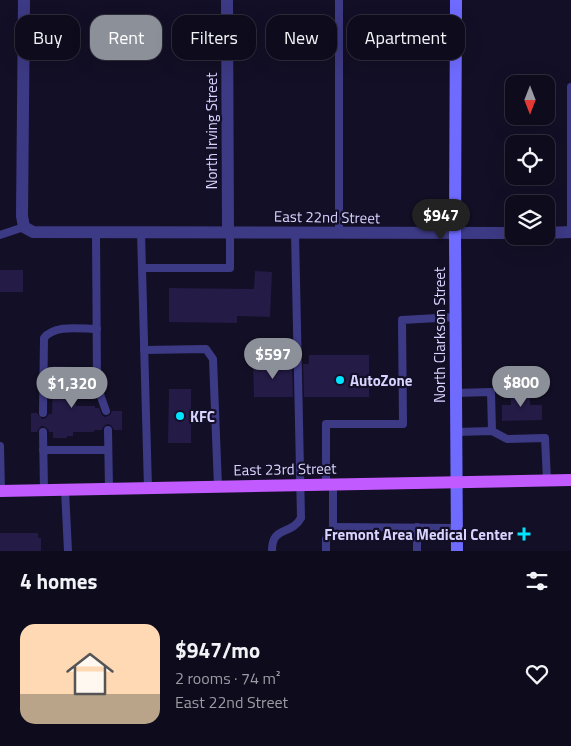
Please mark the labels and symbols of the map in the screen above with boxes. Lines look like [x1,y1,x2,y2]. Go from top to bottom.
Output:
street label: North Irving Street [200,72,223,189]
north arrow [505,75,555,125]
pin: $947 [411,198,471,241]
street label: East 22nd Street [274,205,381,229]
street label: North Clarkson Street [428,266,451,403]
pin: $597 [243,338,303,380]
pin: $1,320 [31,366,113,409]
pin: $800 [491,366,551,408]
place label: AutoZone [350,369,413,392]
marker: AutoZone [334,374,346,386]
place label: KFC [190,405,215,428]
marker: KFC [174,410,186,422]
street label: East 23rd Street [233,457,337,481]
place label: Fremont Area Medical Center [324,523,513,546]
marker: Fremont Area Medical Center [517,527,531,541]

